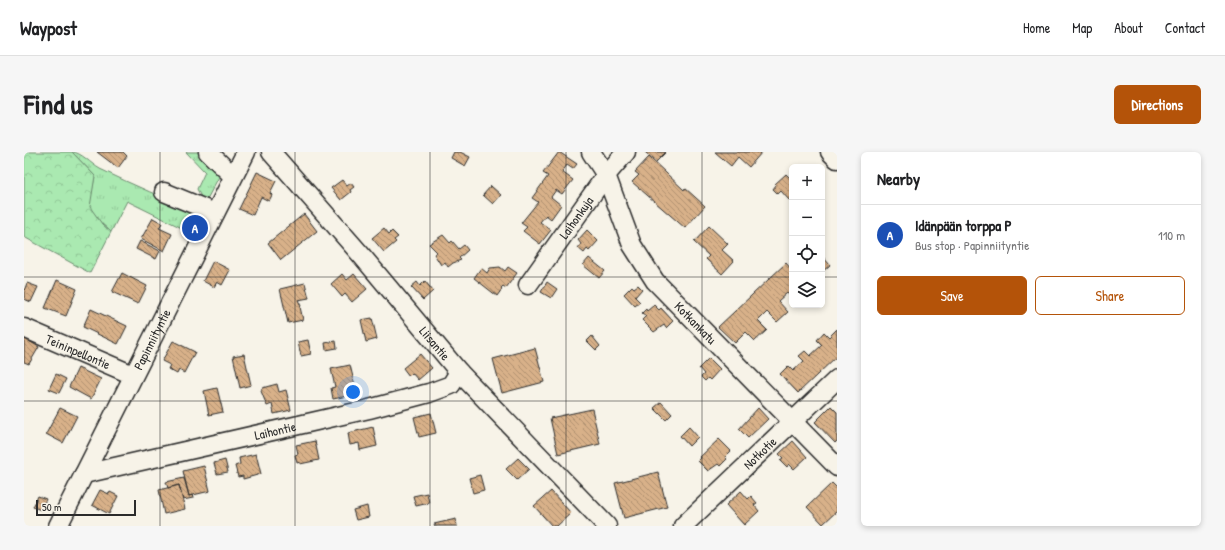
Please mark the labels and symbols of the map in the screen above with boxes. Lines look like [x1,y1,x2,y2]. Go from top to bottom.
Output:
street label: Laihonkuja [555,192,597,242]
pin: A [182,213,208,243]
street label: Kotkankatu [671,297,721,348]
street label: Papinniityntie [129,306,175,373]
street label: Liisantie [415,322,455,364]
street label: Teininpellontie [43,329,113,373]
your location [343,382,363,402]
street label: Laihontie [253,417,298,444]
street label: Notkotie [739,433,780,473]
scale bar [36,498,136,517]

